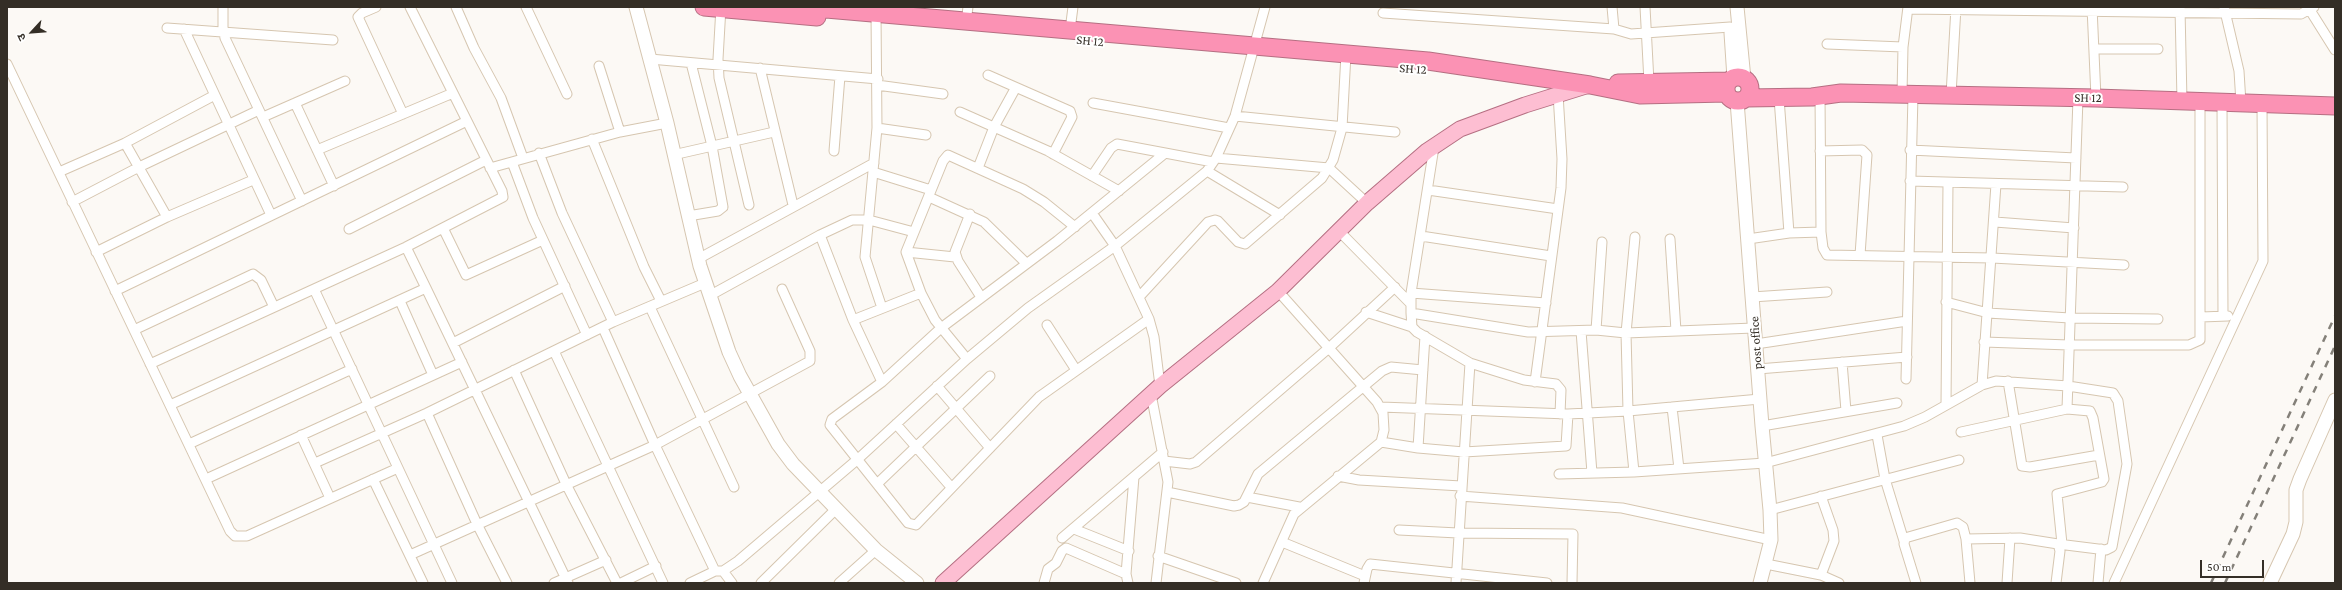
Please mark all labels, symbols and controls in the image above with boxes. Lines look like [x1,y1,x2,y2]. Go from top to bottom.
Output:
north arrow [12,12,52,52]
text: उ [14,32,28,43]
street label: SH 12 [1076,32,1104,50]
street label: SH 12 [1399,60,1427,78]
street label: SH 12 [2074,90,2102,106]
street label: post office [1746,316,1766,370]
scale bar [2202,552,2266,578]
text: 50 m [2207,560,2231,574]

